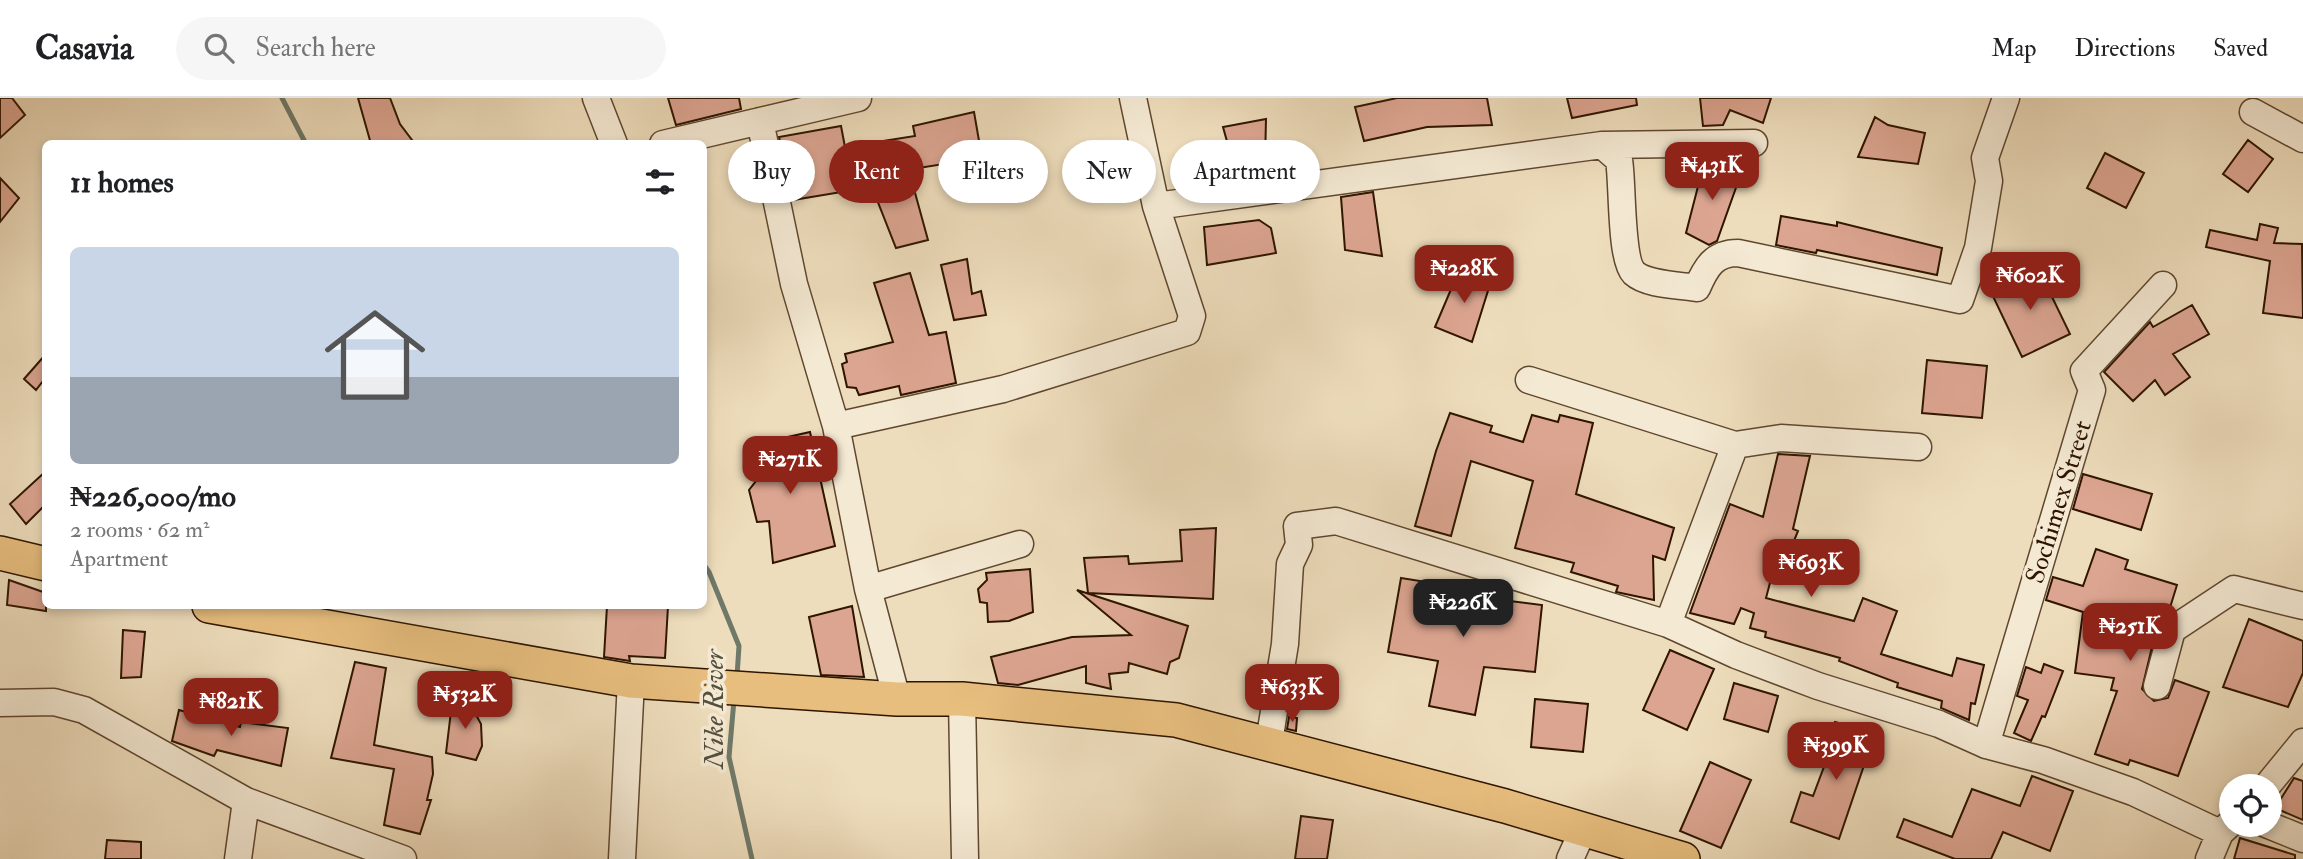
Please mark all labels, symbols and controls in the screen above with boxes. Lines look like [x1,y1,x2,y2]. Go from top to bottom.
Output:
search box [176,17,666,80]
text: Casavia [35,28,134,69]
icon: search [200,29,238,67]
text: Search here [256,32,376,64]
text: Map [1991,33,2036,64]
text: Directions [2074,33,2175,64]
text: Saved [2213,33,2268,64]
chip: Buy [728,140,815,203]
chip: Rent [829,140,924,203]
chip: Filters [938,140,1048,203]
chip: New [1062,140,1156,203]
chip: Apartment [1170,140,1320,203]
pin: ₦431K [1663,142,1761,202]
text: ₦431K [1681,150,1743,179]
icon: filters [641,163,679,201]
text: 11 homes [70,164,174,201]
pin: ₦228K [1415,246,1513,305]
pin: ₦602K [1981,252,2079,312]
text: ₦228K [1431,253,1497,282]
text: ₦602K [1996,260,2064,289]
icon: home [312,292,438,418]
street label: Sochimex Street [2019,417,2099,587]
pin: ₦271K [741,436,839,496]
text: ₦271K [758,444,822,473]
text: ₦226,000/mo [70,478,236,515]
text: 2 rooms · 62 m² [70,515,209,544]
pin: ₦693K [1762,540,1860,599]
text: Apartment [70,544,168,573]
text: ₦693K [1779,547,1843,576]
pin: ₦226K [1414,580,1512,639]
text: ₦226K [1429,587,1497,616]
pin: ₦251K [2081,603,2179,663]
text: ₦251K [2099,611,2161,640]
water label: Nike River [697,648,732,770]
pin: ₦633K [1243,664,1341,724]
pin: ₦532K [416,672,514,731]
text: ₦633K [1261,672,1323,701]
pin: ₦821K [182,678,280,738]
text: ₦532K [433,679,497,708]
text: ₦821K [199,686,263,715]
pin: ₦399K [1787,722,1885,782]
text: ₦399K [1803,730,1869,759]
map controls [2219,774,2282,837]
button: locate [2219,774,2282,837]

